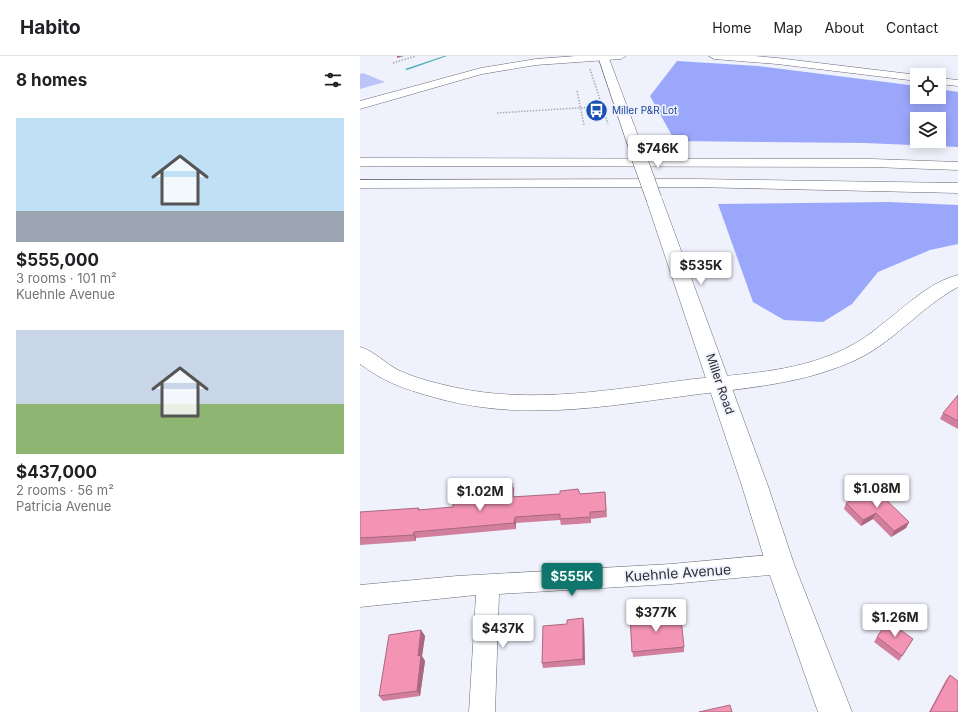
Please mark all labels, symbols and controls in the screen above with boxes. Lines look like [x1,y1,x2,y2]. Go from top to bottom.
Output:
text: Habito [20,16,81,39]
text: Home [712,19,751,36]
text: Map [773,19,803,36]
text: About [825,19,864,36]
text: Contact [886,19,938,36]
map controls [910,68,946,148]
button: locate [910,68,946,104]
icon: filters [322,69,344,91]
text: 8 homes [16,70,87,90]
bus stop icon: Miller P&R Lot [584,97,610,123]
place label: Miller P&R Lot [612,104,678,116]
button: layers [910,112,946,148]
pin: $746K [630,135,686,169]
text: $746K [637,140,679,156]
icon: home [144,144,216,216]
text: $555,000 [16,250,99,270]
pin: $535K [673,252,729,286]
text: $535K [680,257,722,273]
text: 3 rooms · 101 m² [16,270,117,286]
text: Kuehnle Avenue [16,286,115,302]
street label: Miller Road [703,351,738,416]
icon: home [144,356,216,428]
text: $437,000 [16,462,97,482]
pin: $1.08M [844,475,910,509]
pin: $1.02M [447,478,513,512]
text: $1.08M [853,480,901,496]
text: 2 rooms · 56 m² [16,482,114,498]
text: $1.02M [456,483,504,499]
text: Patricia Avenue [16,498,111,514]
street label: Kuehnle Avenue [624,560,732,585]
pin: $555K [544,563,600,597]
text: $555K [551,568,593,584]
pin: $377K [628,599,684,633]
text: $377K [635,604,677,620]
pin: $1.26M [862,604,928,638]
text: $1.26M [871,609,919,625]
pin: $437K [475,615,531,649]
text: $437K [482,620,524,636]

